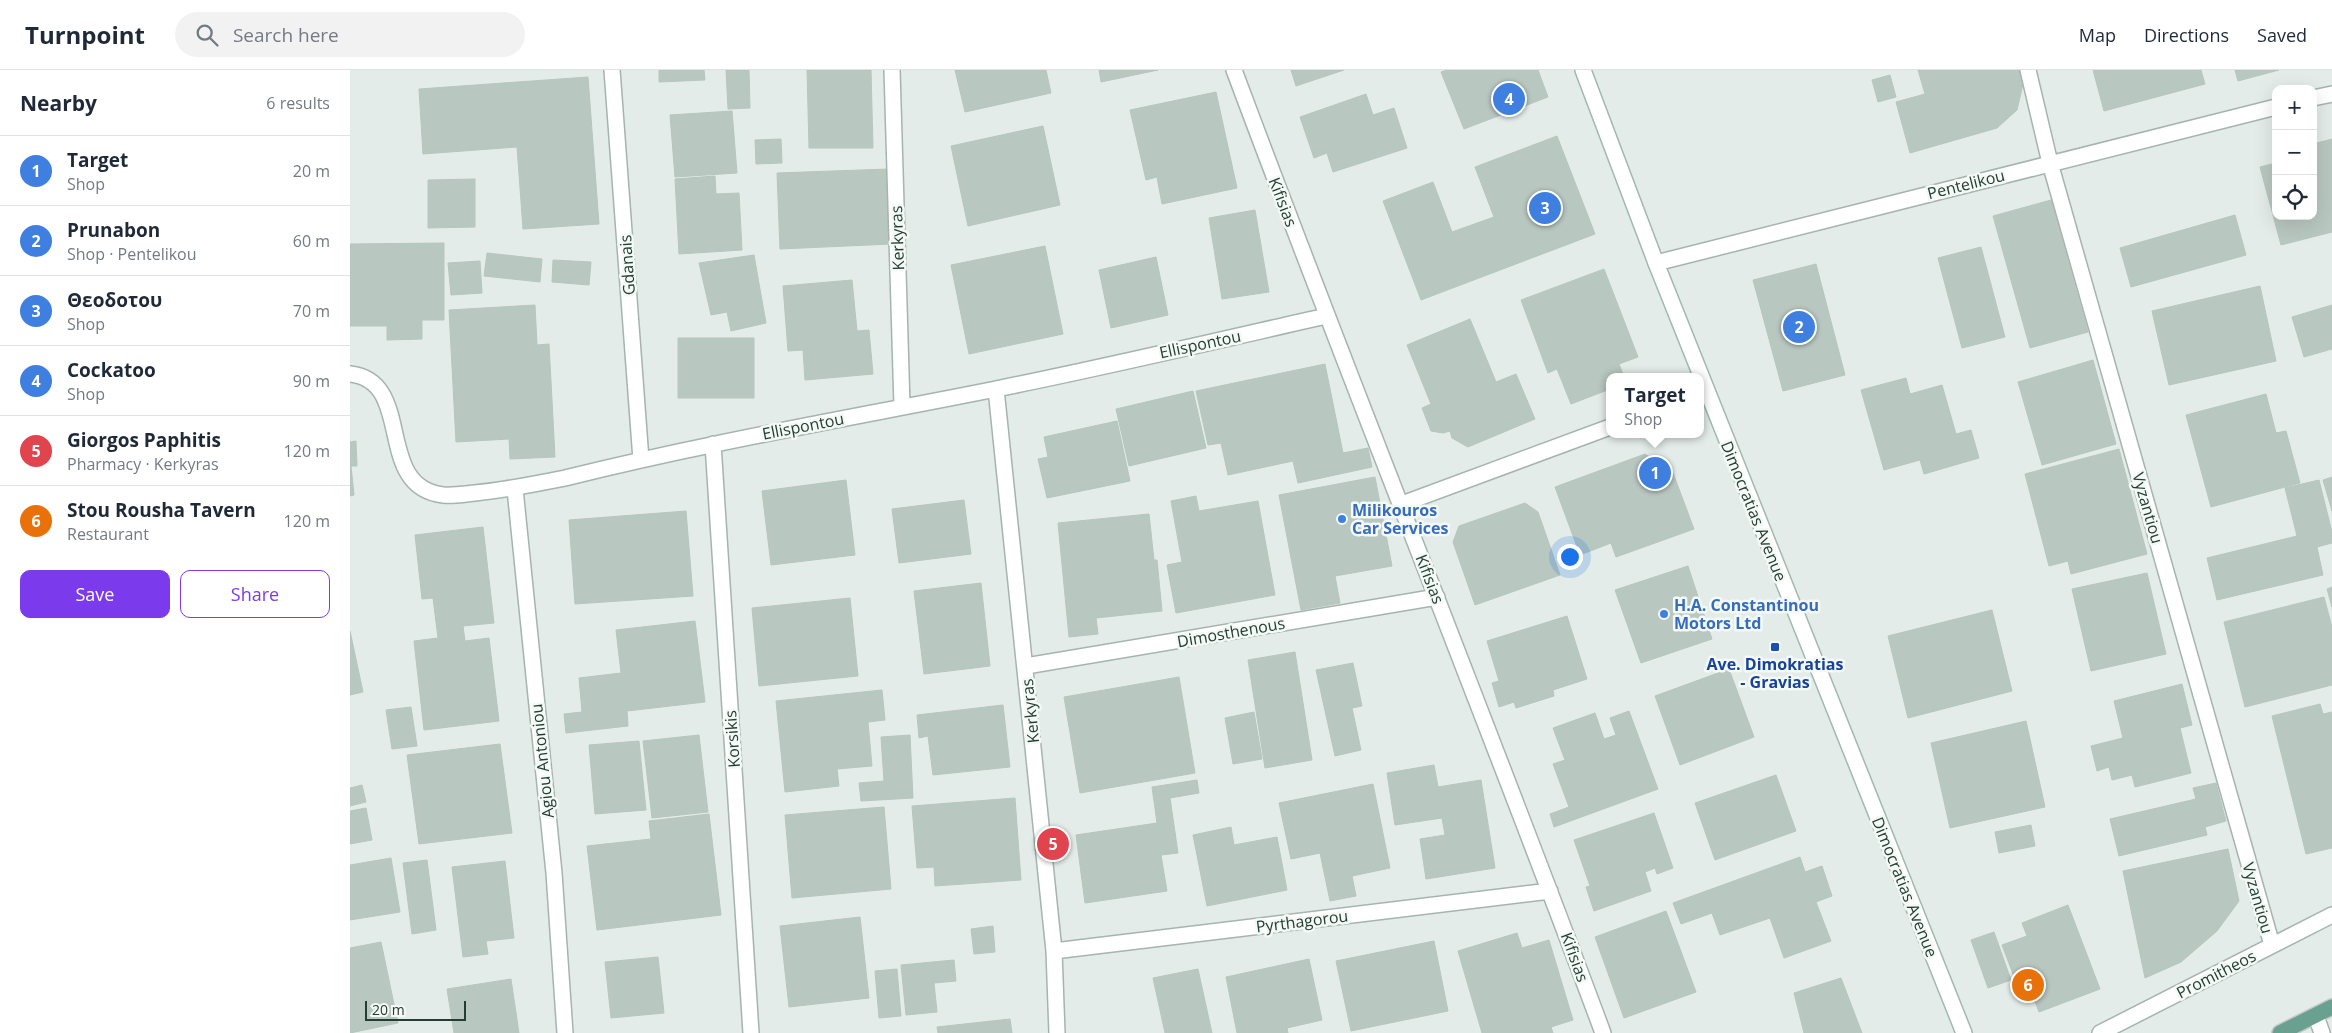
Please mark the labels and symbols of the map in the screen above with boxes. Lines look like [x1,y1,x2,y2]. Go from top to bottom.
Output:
pin: 4 [1493,80,1525,118]
street label: Pentelikou [1925,164,2007,204]
street label: Kifisias [1264,174,1302,230]
pin: 3 [1529,189,1561,227]
street label: Kerkyras [885,205,909,271]
street label: Gdanais [614,234,640,296]
pin: 2 [1783,308,1815,346]
street label: Ellispontou [1157,325,1243,363]
street label: Ellispontou [760,407,846,445]
street label: Dimocratias Avenue [1716,438,1792,584]
pin: 1 [1639,454,1671,492]
street label: Vyzantiou [2127,470,2169,546]
place label: Milikouros Car Services [1352,499,1448,539]
marker: Milikouros Car Services [1336,513,1348,525]
your location [1557,544,1583,570]
street label: Kifisias [1411,551,1449,607]
place label: H.A. Constantinou Motors Ltd [1674,594,1819,634]
marker: H.A. Constantinou Motors Ltd [1658,608,1670,620]
street label: Dimosthenous [1175,612,1287,652]
marker: Ave. Dimokratias - Gravias [1769,641,1781,653]
place label: Ave. Dimokratias - Gravias [1707,653,1844,693]
street label: Kerkyras [1016,678,1044,744]
street label: Agiou Antoniou [525,703,559,819]
street label: Korsikis [719,709,745,769]
street label: Dimocratias Avenue [1867,814,1943,960]
pin: 5 [1037,825,1069,863]
street label: Vyzantiou [2237,860,2279,936]
street label: Pyrthagorou [1255,904,1349,938]
street label: Kifisias [1556,929,1594,985]
street label: Promitheos [2173,945,2259,1003]
pin: 6 [2012,966,2044,1004]
scale bar [365,998,466,1021]

